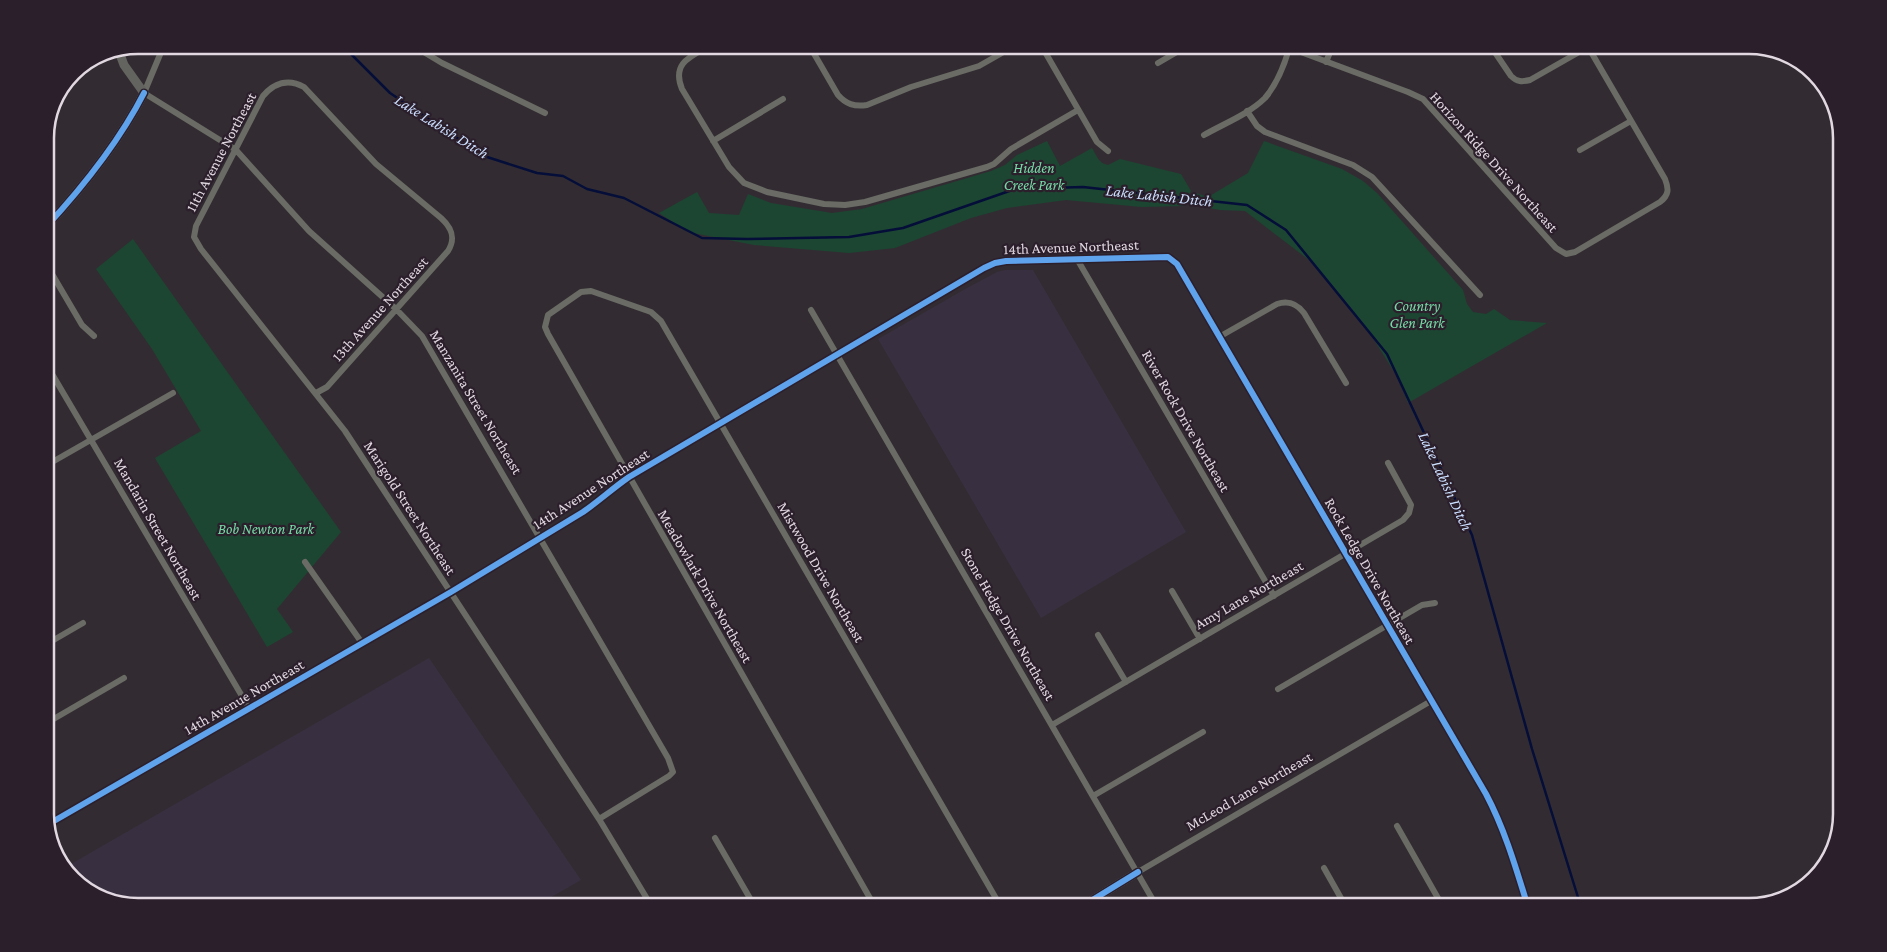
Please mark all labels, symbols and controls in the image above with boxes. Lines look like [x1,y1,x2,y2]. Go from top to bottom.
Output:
street label: 11th Avenue Northeast [183,89,260,214]
street label: Horizon Ridge Drive Northeast [1426,89,1562,237]
water label: Lake Labish Ditch [392,91,492,162]
park label: Hidden Creek Park [1004,160,1066,193]
water label: Lake Labish Ditch [1105,181,1213,210]
street label: 14th Avenue Northeast [1003,237,1140,257]
street label: 13th Avenue Northeast [329,253,432,364]
park label: Country Glen Park [1389,298,1446,331]
street label: Manzanita Street Northeast [427,327,526,478]
street label: River Rock Drive Northeast [1139,347,1234,496]
water label: Lake Labish Ditch [1415,429,1476,534]
street label: Marigold Street Northeast [360,438,460,579]
street label: 14th Avenue Northeast [530,445,653,533]
street label: Mandarin Street Northeast [111,456,206,603]
street label: Rock Ledge Drive Northeast [1321,495,1419,648]
street label: Mistwood Drive Northeast [774,499,868,646]
street label: Meadowlark Drive Northeast [655,507,756,666]
park label: Bob Newton Park [218,521,316,537]
street label: Stone Hedge Drive Northeast [957,545,1059,704]
street label: Amy Lane Northeast [1192,557,1307,633]
street label: 14th Avenue Northeast [181,656,308,738]
street label: McLeod Lane Northeast [1183,748,1316,834]

